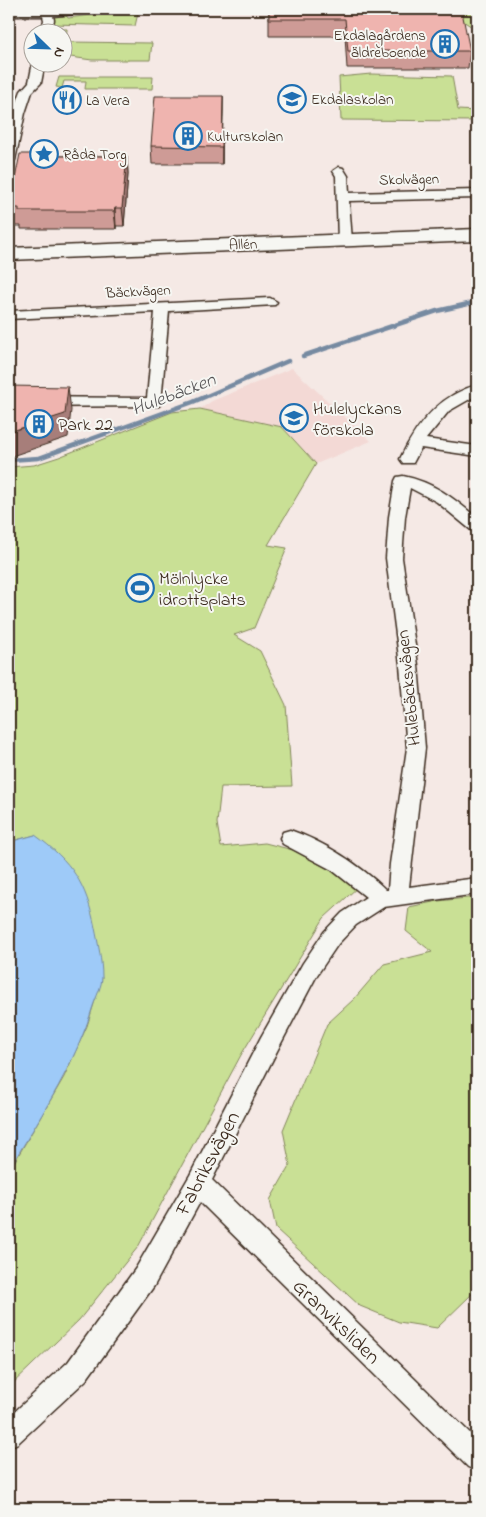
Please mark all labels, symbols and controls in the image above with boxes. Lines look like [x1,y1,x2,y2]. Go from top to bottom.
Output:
north arrow [22,22,72,72]
place label: Ekdalagårdens äldreboende [334,25,426,64]
building icon: Ekdalagårdens äldreboende [430,29,460,59]
text: N [47,44,70,61]
school or university icon: Ekdalaskolan [277,84,307,114]
restaurant icon: La Vera [52,85,82,115]
place label: Ekdalaskolan [311,89,393,111]
place label: La Vera [86,90,130,112]
building icon: Kulturskolan [173,121,203,151]
place label: Kulturskolan [207,126,283,148]
place icon: Råda Torg [29,139,59,169]
place label: Råda Torg [63,144,127,167]
street label: Skolvägen [379,168,439,193]
street label: Allén [228,234,258,256]
street label: Bäckvägen [104,279,171,306]
water label: Hulebäcken [128,367,220,424]
place label: Hulelyckans förskola [313,397,402,444]
school or university icon: Hulelyckans förskola [279,403,309,433]
building icon: Park 22 [24,409,54,439]
place label: Park 22 [58,413,113,439]
place label: Mölnlycke idrottsplats [159,567,246,614]
sports icon: Mölnlycke idrottsplats [125,573,155,603]
street label: Hulebäcksvägen [391,628,430,747]
street label: Fabriksvägen [168,1106,251,1223]
street label: Granviksliden [285,1273,386,1372]

